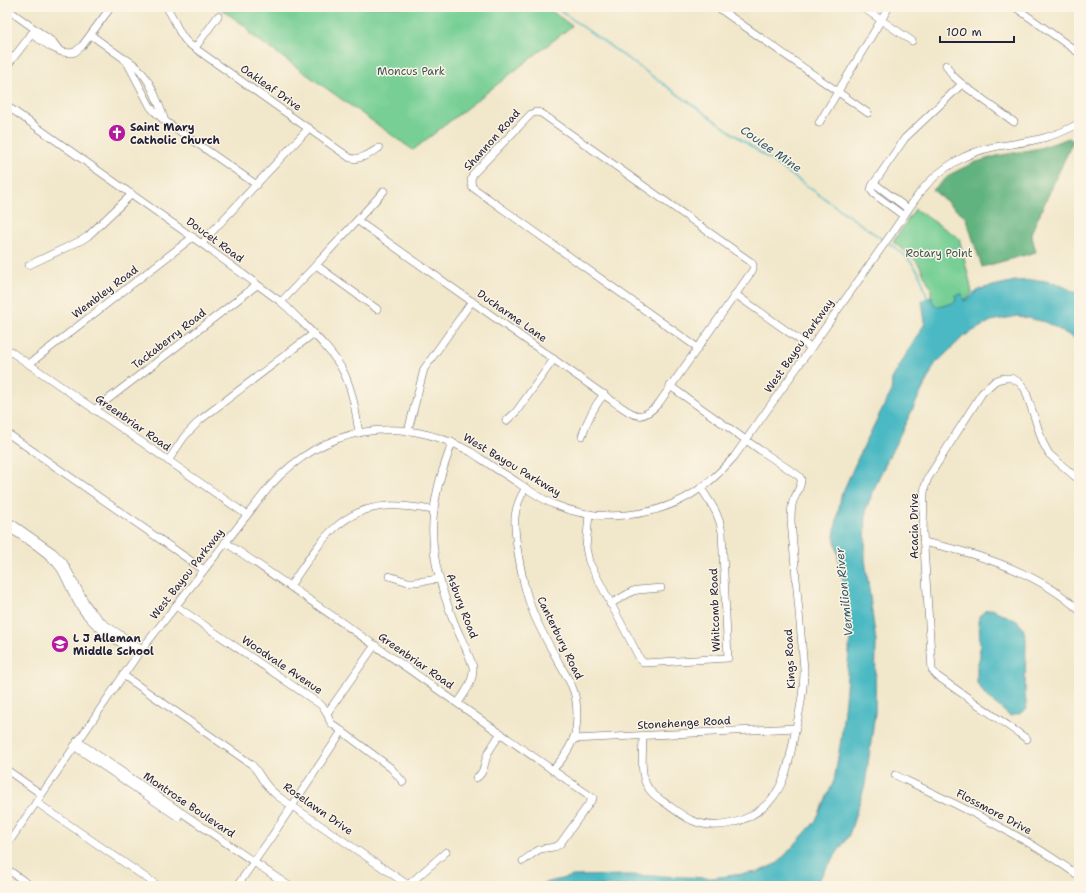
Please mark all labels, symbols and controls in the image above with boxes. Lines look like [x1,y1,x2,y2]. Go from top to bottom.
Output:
scale bar [940,18,1014,44]
text: 100 m [946,24,982,40]
street label: Oakleaf Drive [237,61,305,115]
park label: Moncus Park [377,64,445,79]
street label: Shannon Road [460,106,524,174]
place label: Saint Mary Catholic Church [130,120,221,148]
water label: Coulee Mine [737,122,805,176]
church icon: Saint Mary Catholic Church [107,123,127,143]
street label: Doucet Road [183,214,247,266]
park label: Rotary Point [905,246,973,261]
street label: Wembley Road [69,262,141,322]
street label: Ducharme Lane [474,286,550,346]
street label: West Bayou Parkway [761,296,837,396]
street label: Tackaberry Road [129,305,209,373]
street label: Greenbriar Road [92,391,174,455]
street label: West Bayou Parkway [460,430,564,500]
street label: Acacia Drive [907,493,922,559]
street label: West Bayou Parkway [147,525,227,623]
water label: Vermilion River [831,546,857,637]
street label: Whitcomb Road [706,568,724,652]
street label: Asbury Road [443,571,481,641]
street label: Canterbury Road [533,594,587,682]
street label: Greenbriar Road [375,629,457,693]
street label: Kings Road [781,629,799,689]
place label: L J Alleman Middle School [73,631,154,659]
street label: Woodvale Avenue [239,632,325,698]
school or university icon: L J Alleman Middle School [50,634,70,654]
street label: Stonehenge Road [637,713,731,733]
street label: Montrose Boulevard [140,769,238,841]
street label: Roselawn Drive [280,779,356,839]
street label: Flossmore Drive [954,786,1034,838]

